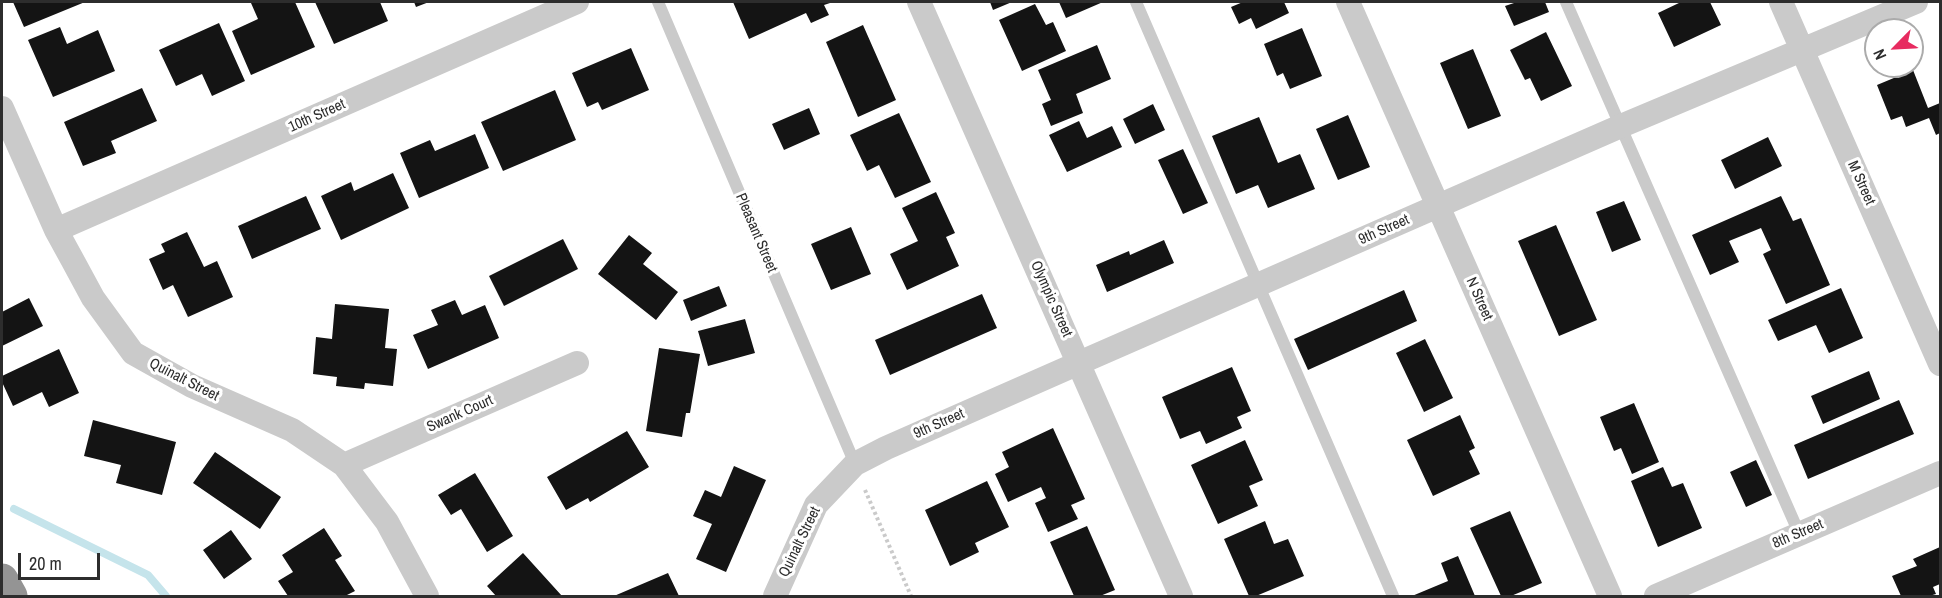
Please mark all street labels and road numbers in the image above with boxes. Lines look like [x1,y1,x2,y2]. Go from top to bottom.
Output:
street label: 10th Street [286,96,348,136]
street label: M Street [1843,158,1879,208]
street label: Pleasant Street [731,191,781,275]
street label: 9th Street [1356,211,1412,249]
street label: Olympic Street [1026,258,1076,340]
street label: N Street [1462,275,1496,323]
street label: Quinalt Street [146,355,222,405]
street label: Swank Court [424,391,496,437]
street label: 9th Street [911,405,967,443]
street label: Quinalt Street [775,504,825,580]
street label: 8th Street [1770,515,1826,553]

